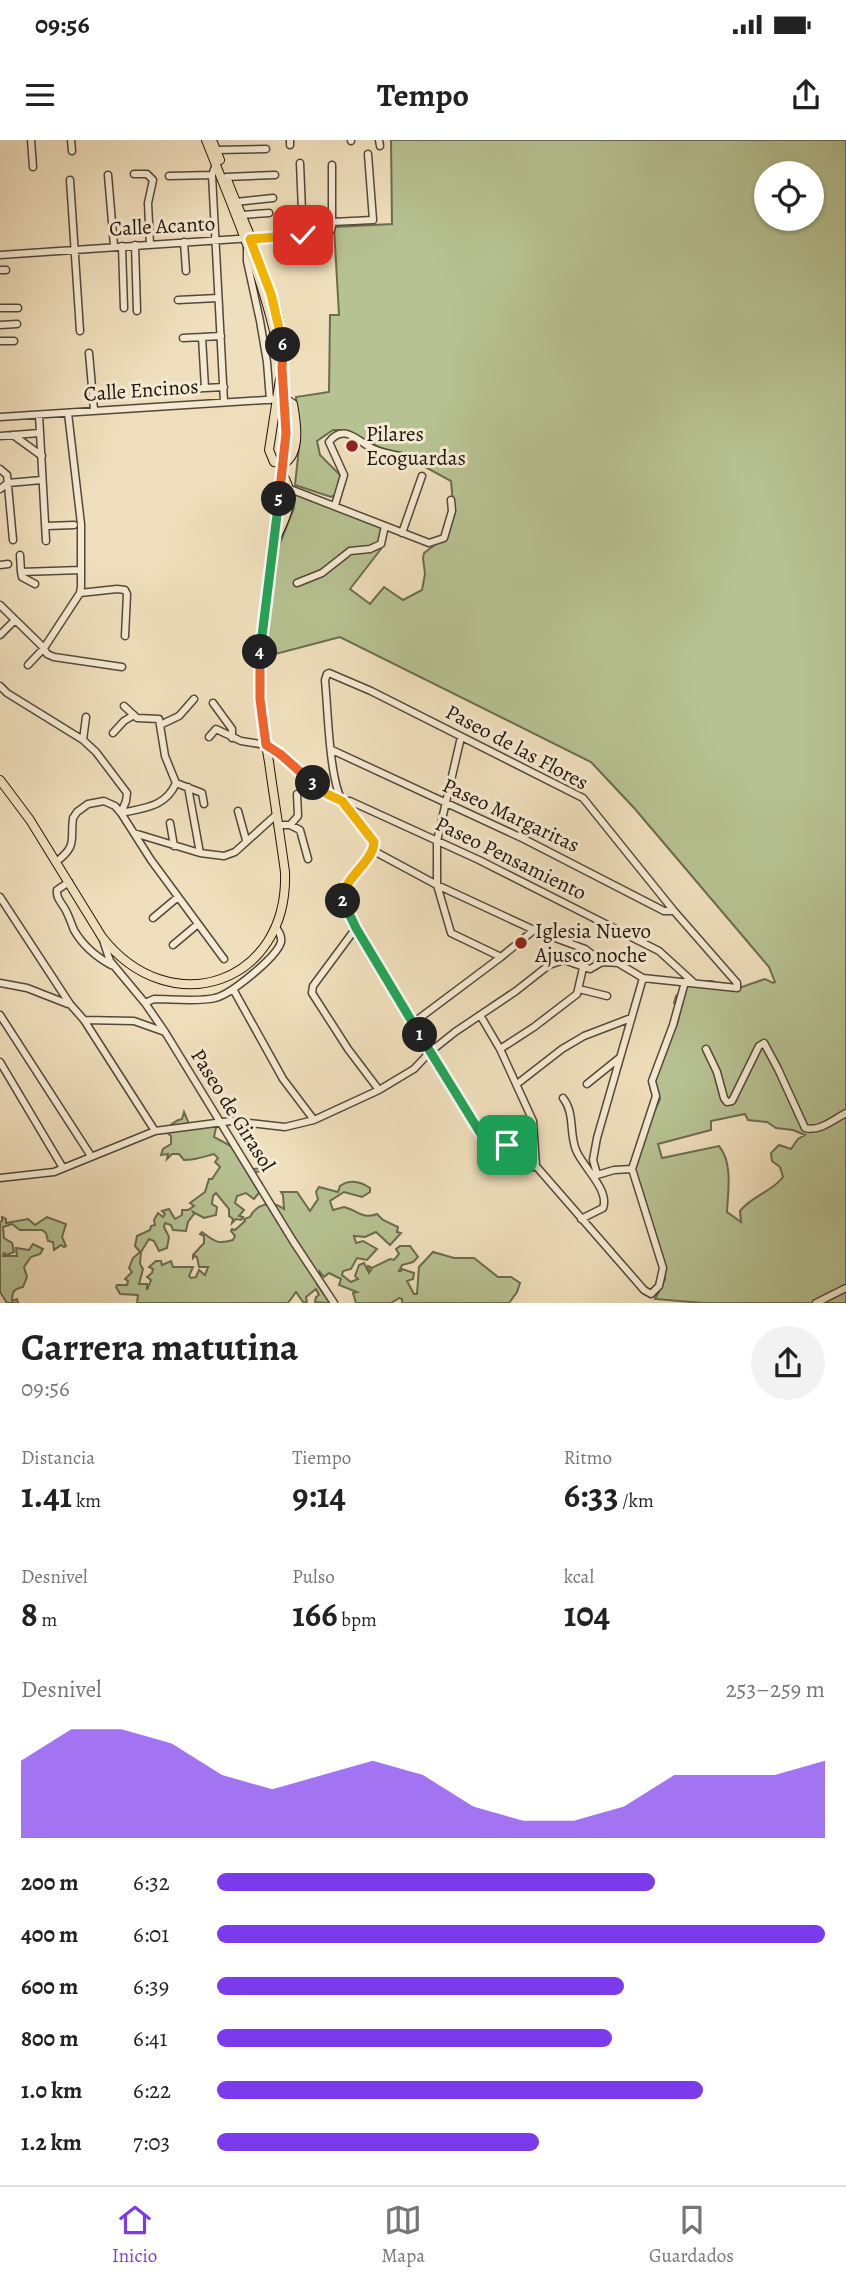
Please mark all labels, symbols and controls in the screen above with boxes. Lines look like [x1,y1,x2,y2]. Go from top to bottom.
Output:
text: 09:56 [35,7,90,42]
text: Tempo [377,73,469,117]
icon: menu [21,76,59,114]
icon: share [787,76,825,114]
map controls [754,161,824,231]
button: locate [754,161,824,231]
pin [273,205,333,265]
street label: Calle Acanto [108,209,216,243]
icon: check [284,216,322,254]
pin: 6 [266,328,300,362]
text: 6 [278,331,287,357]
street label: Calle Encinos [83,372,199,408]
place label: Pilares Ecoguardas [366,420,466,472]
marker: Pilares Ecoguardas [344,438,360,454]
pin: 5 [262,482,296,516]
text: 5 [274,485,283,511]
pin: 4 [243,634,278,670]
text: 4 [255,638,264,664]
street label: Paseo de las Flores [441,698,593,796]
pin: 3 [296,766,330,800]
text: 3 [308,769,317,795]
street label: Paseo Margaritas [438,771,584,859]
street label: Paseo Pensamiento [431,809,591,907]
pin: 2 [326,884,360,918]
text: 2 [338,887,347,913]
place label: Iglesia Nuevo Ajusco noche [534,917,651,969]
marker: Iglesia Nuevo Ajusco noche [513,935,529,951]
pin: 1 [402,1018,438,1052]
text: 1 [416,1021,423,1047]
street label: Paseo de Girasol [184,1043,282,1177]
pin [477,1115,537,1175]
icon: arrive [488,1126,526,1164]
text: Carrera matutina [21,1321,298,1373]
button: share [751,1326,825,1400]
text: 09:56 [21,1373,70,1404]
text: Distancia [21,1445,95,1471]
text: Tiempo [292,1445,351,1471]
text: Ritmo [564,1445,612,1471]
text: 1.41 [21,1471,72,1519]
text: 9:14 [292,1471,346,1519]
text: 6:33 [564,1471,618,1519]
text: km [72,1488,101,1514]
text: /km [618,1488,654,1514]
text: Desnivel [21,1564,88,1590]
text: Pulso [292,1564,335,1590]
text: kcal [564,1564,594,1590]
text: 8 [21,1590,38,1638]
text: 166 [292,1590,338,1638]
text: 104 [564,1590,610,1638]
text: m [38,1607,57,1633]
text: bpm [338,1607,377,1633]
text: Desnivel [21,1674,102,1705]
text: 253–259 m [726,1674,825,1705]
text: 200 m [21,1867,79,1898]
text: 6:32 [133,1867,170,1898]
text: 400 m [21,1919,78,1950]
text: 6:01 [133,1919,169,1950]
text: 600 m [21,1971,78,2002]
text: 6:39 [133,1971,169,2002]
text: 800 m [21,2023,78,2054]
text: 6:41 [133,2023,167,2054]
text: 1.0 km [21,2075,82,2106]
text: 6:22 [133,2075,171,2106]
text: 1.2 km [21,2127,82,2158]
text: 7:03 [133,2127,170,2158]
tab: Inicio [112,2201,157,2269]
tab: Mapa [381,2201,425,2269]
tab: Guardados [649,2201,734,2269]

